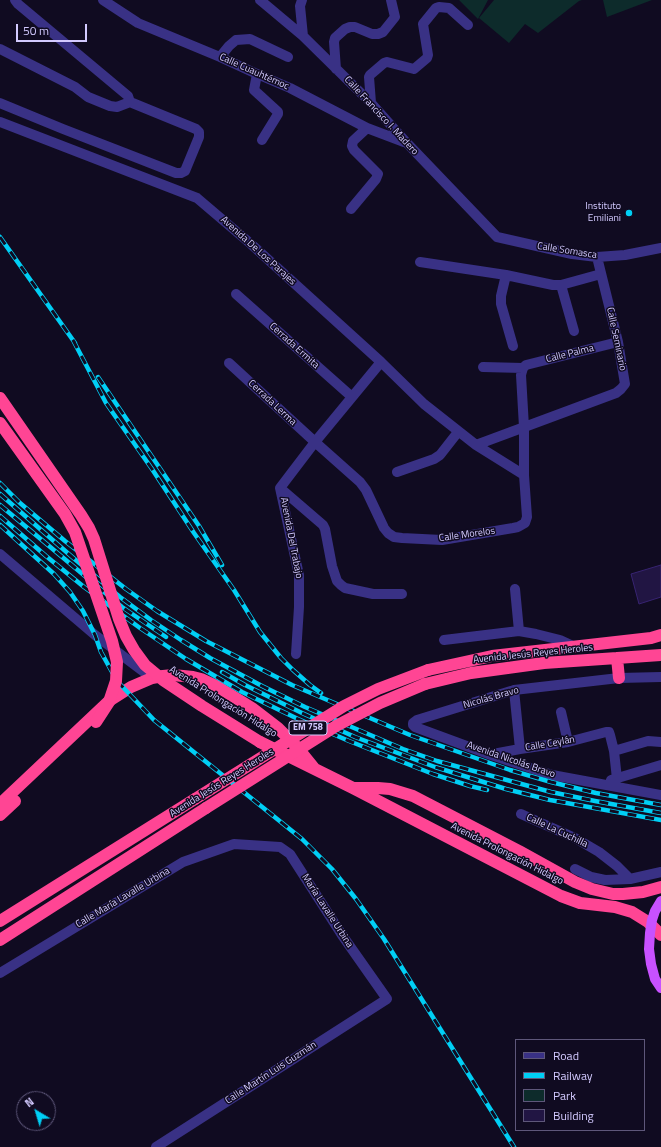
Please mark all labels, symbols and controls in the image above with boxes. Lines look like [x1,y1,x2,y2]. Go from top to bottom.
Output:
scale bar [18,16,89,42]
text: 50 m [23,21,49,40]
street label: Calle Cuauhtémoc [217,51,291,93]
street label: Calle Francisco I. Madero [341,74,421,158]
place label: Instituto Emiliani [585,201,621,224]
marker: Instituto Emiliani [624,208,634,218]
street label: Avenida De Los Parajes [218,214,298,288]
street label: Calle Somasca [536,240,598,262]
street label: Calle Seminario [603,306,629,372]
street label: Cerrada Ermita [267,321,321,371]
street label: Calle Palma [545,342,595,366]
street label: Cerrada Lerma [245,378,299,428]
street label: Avenida Del Trabajo [277,496,305,580]
street label: Calle Morelos [438,525,496,545]
street label: Avenida Jesús Reyes Heroles [473,642,593,666]
street label: Avenida Prolongación Hidalgo [167,664,279,740]
street label: Nicolás Bravo [462,684,520,712]
road number: EM 758 [289,721,327,735]
street label: Calle Ceylán [524,734,576,754]
street label: Avenida Nicolás Bravo [465,739,557,781]
street label: Avenida Jesús Reyes Heroles [168,746,276,820]
street label: Calle La Cuchilla [524,812,590,850]
street label: Avenida Prolongación Hidalgo [449,820,565,888]
street label: Calle María Lavalle Urbina [74,865,172,931]
street label: María Lavalle Urbina [299,872,355,950]
street label: Calle Martín Luis Guzmán [223,1039,319,1107]
legend [515,1039,645,1131]
text: Road [553,1046,579,1065]
text: Railway [553,1066,593,1085]
text: Park [553,1086,576,1105]
north arrow [16,1091,56,1131]
text: N [21,1094,37,1111]
text: Building [553,1106,594,1125]

